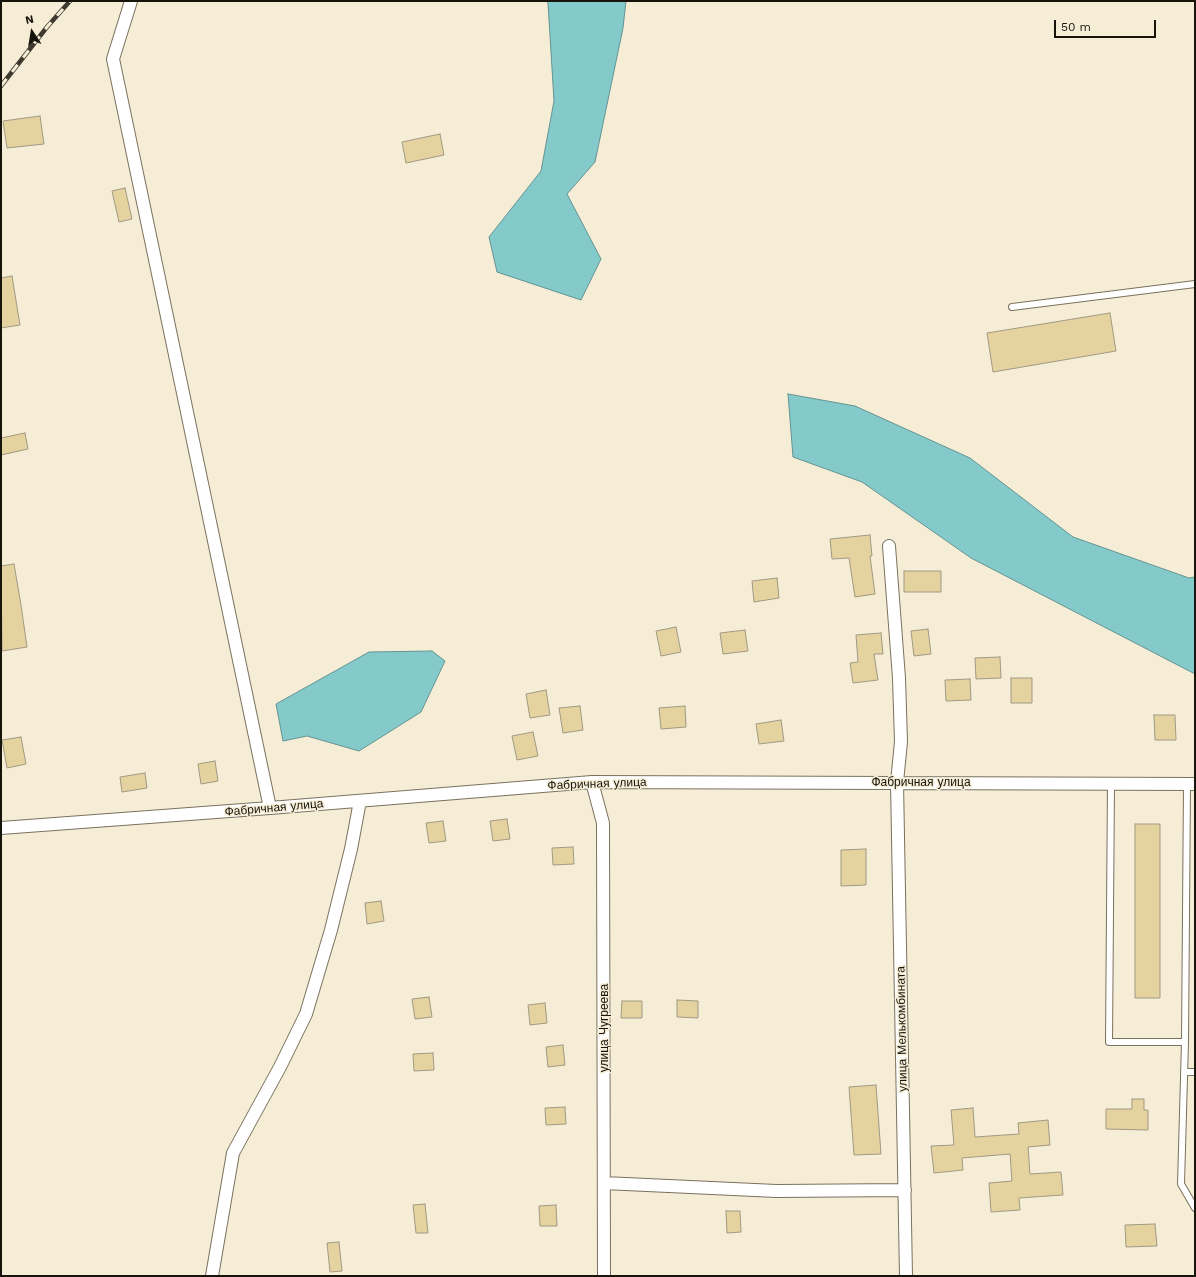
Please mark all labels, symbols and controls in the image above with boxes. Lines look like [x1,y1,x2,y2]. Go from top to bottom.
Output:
north arrow [12,12,52,52]
scale bar [1056,12,1158,38]
text: N [24,13,35,27]
text: 50 m [1061,20,1091,34]
street label: Фабричная улица [547,775,647,793]
street label: Фабричная улица [871,775,971,789]
street label: Фабричная улица [224,797,324,819]
street label: улица Мелькомбината [894,966,910,1092]
street label: улица Чугреева [597,984,611,1072]

